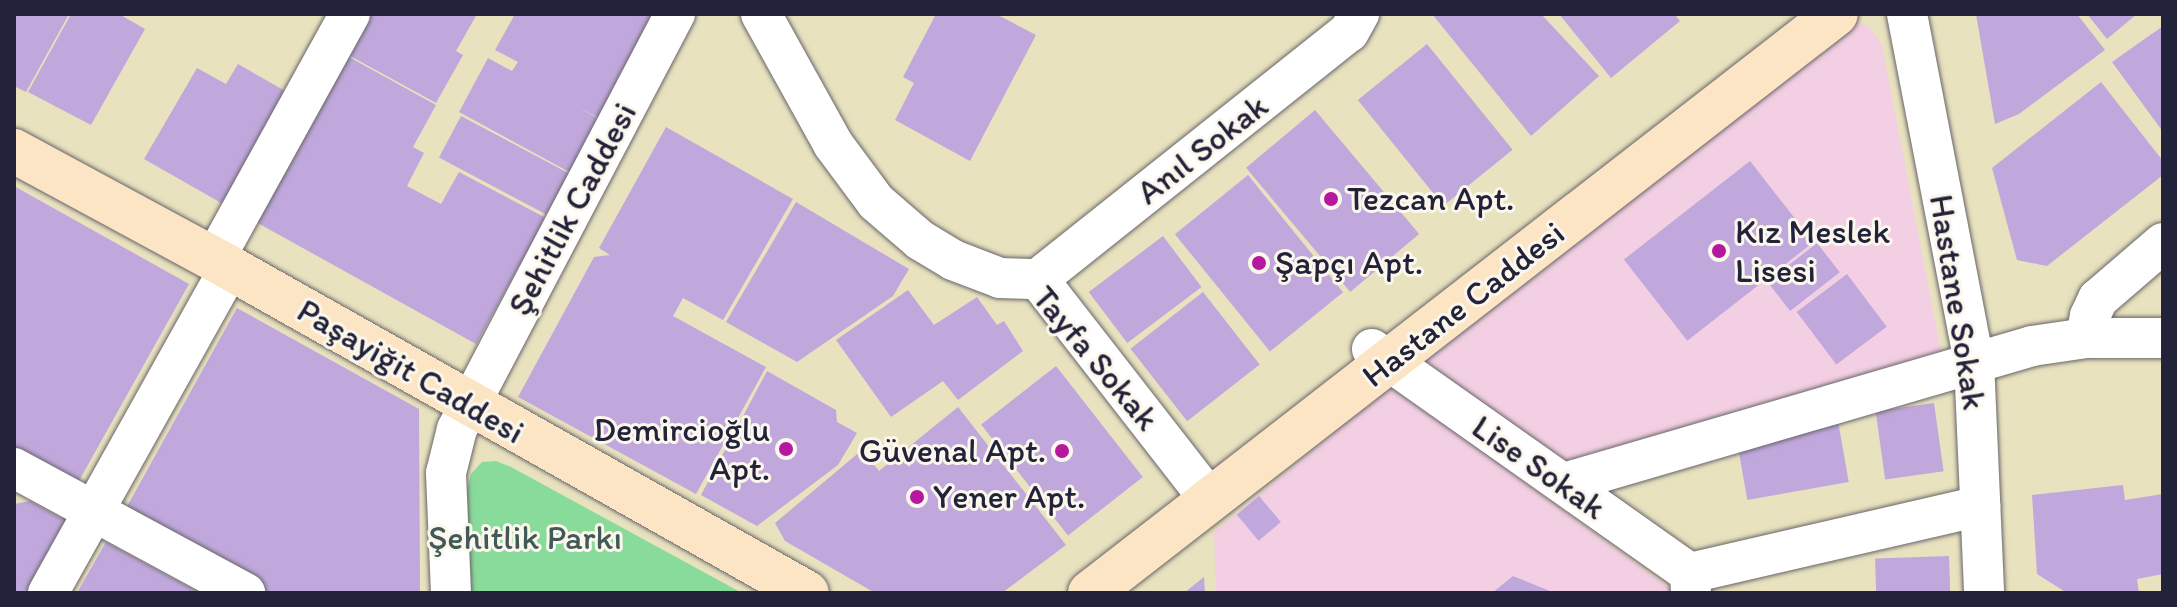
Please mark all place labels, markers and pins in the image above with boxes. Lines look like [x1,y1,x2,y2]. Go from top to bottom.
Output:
place label: Tezcan Apt. [1347,179,1514,219]
marker: Tezcan Apt. [1322,190,1340,208]
place label: Kız Meslek Lisesi [1735,211,1890,290]
marker: Kız Meslek Lisesi [1710,242,1728,260]
place label: Şapçı Apt. [1275,243,1423,283]
marker: Şapçı Apt. [1250,254,1268,272]
place label: Demircioğlu Apt. [594,409,770,488]
place label: Güvenal Apt. [859,431,1046,471]
marker: Demircioğlu Apt. [777,440,795,458]
marker: Güvenal Apt. [1053,442,1071,460]
place label: Yener Apt. [933,477,1085,517]
marker: Yener Apt. [908,488,926,506]

